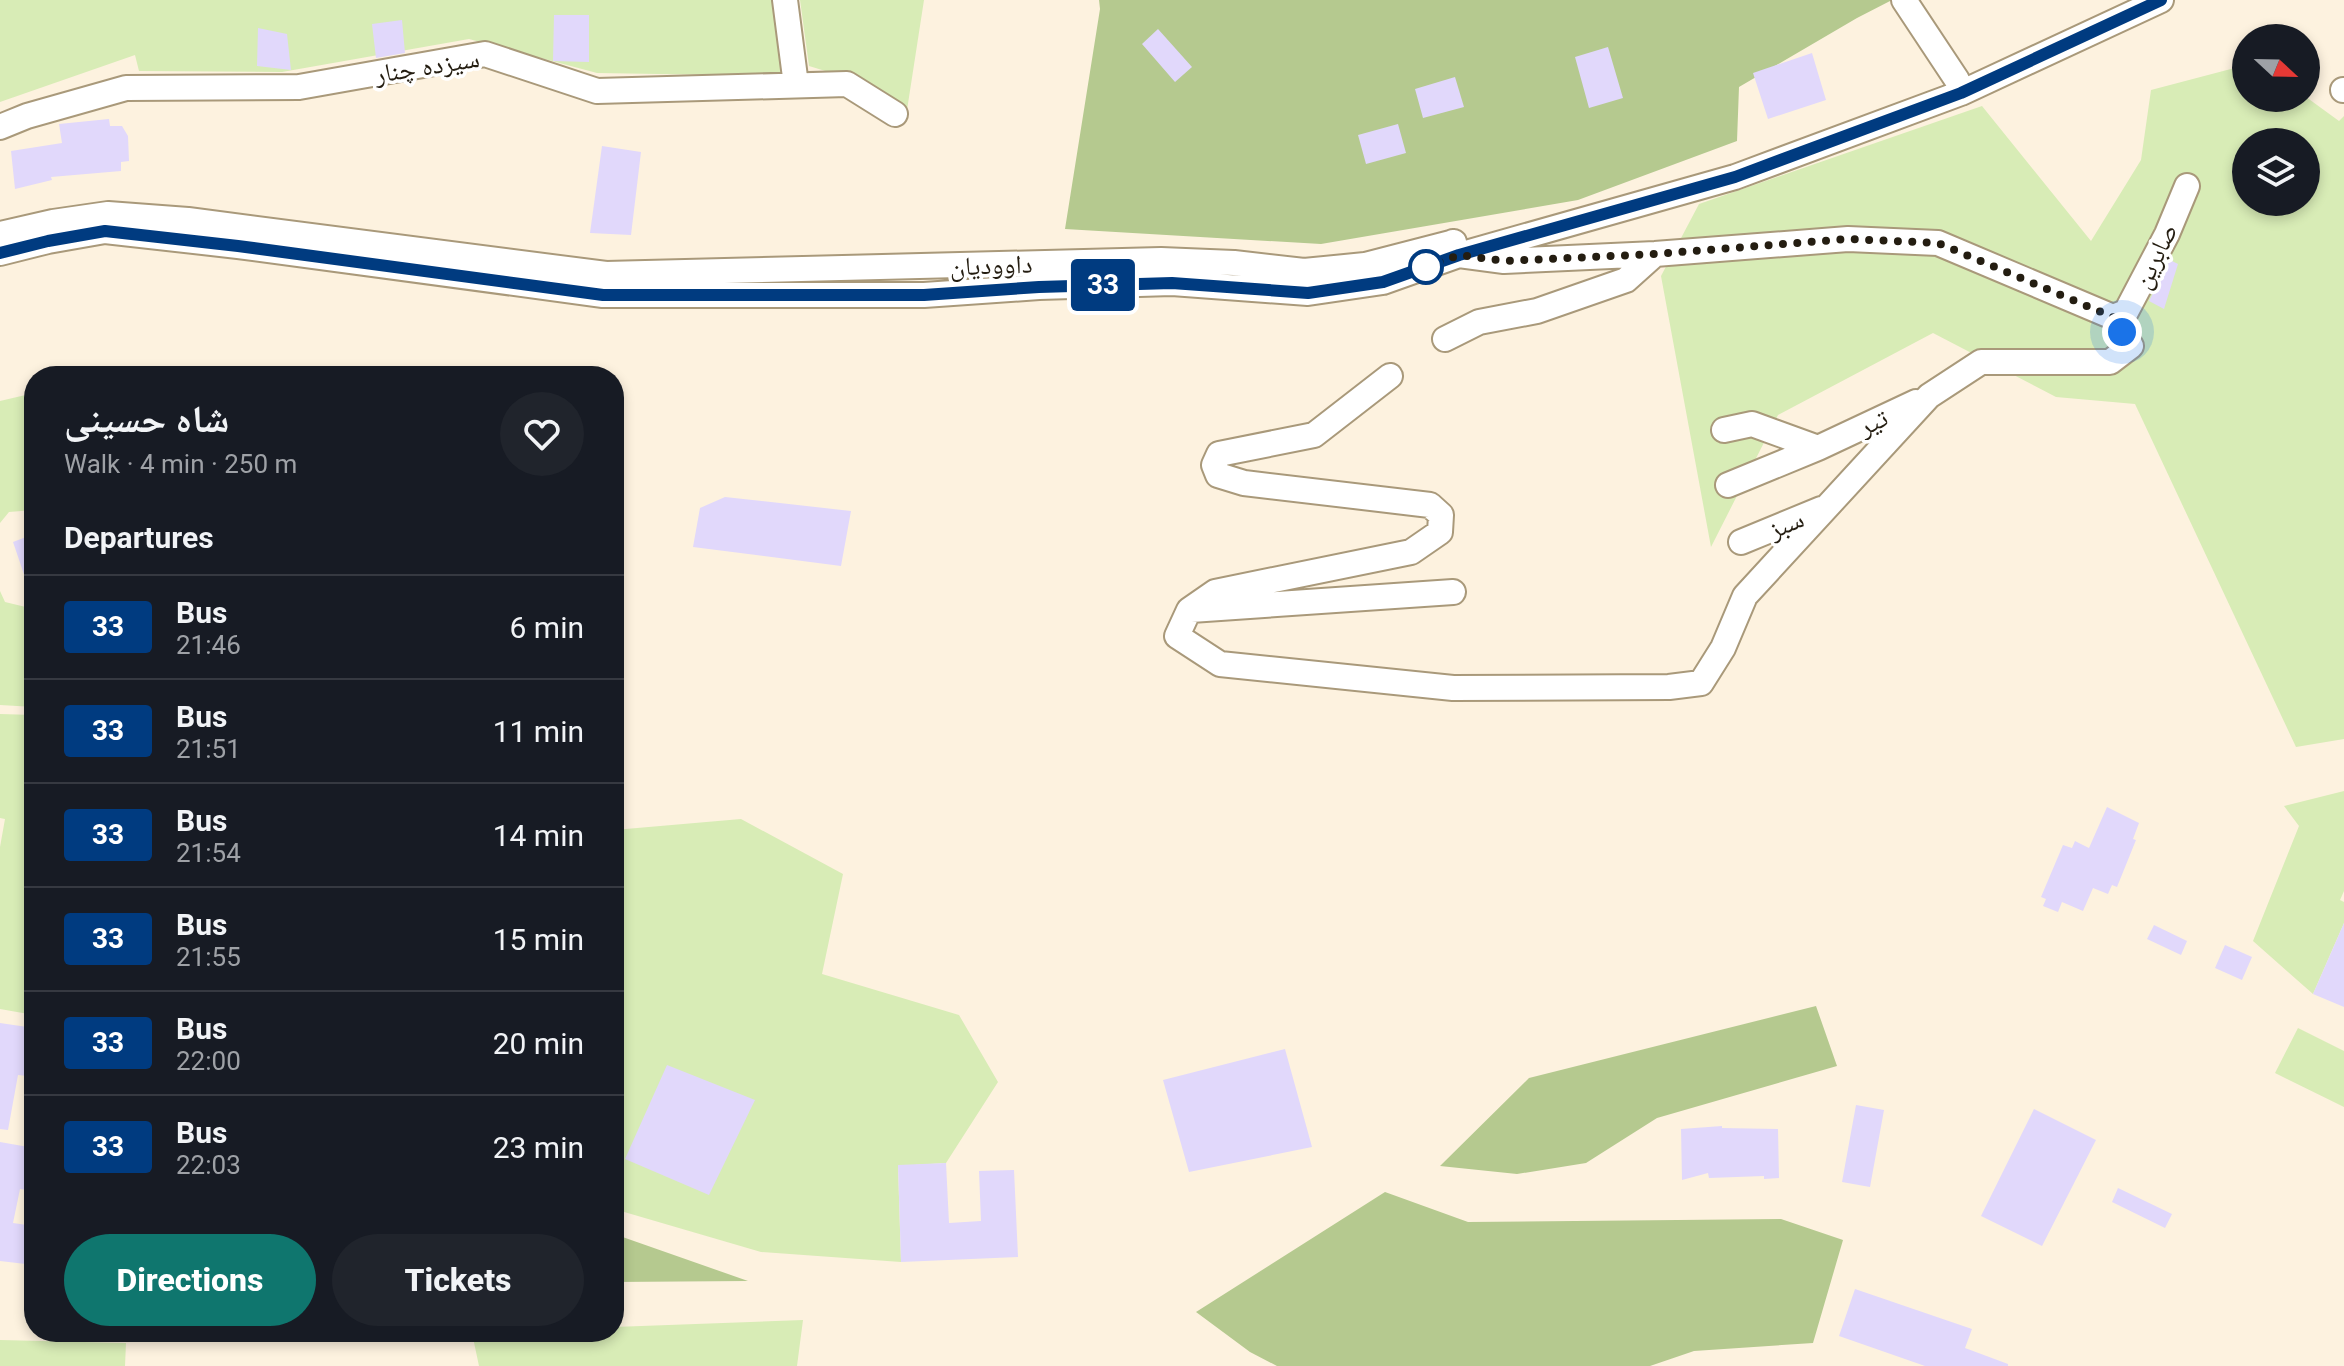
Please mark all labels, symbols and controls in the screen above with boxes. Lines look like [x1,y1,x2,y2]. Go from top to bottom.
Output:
north arrow [2232,24,2320,112]
map controls [2232,24,2320,216]
street label: سیزده چنار [372,43,482,90]
button: layers [2232,128,2320,216]
street label: صابرین [2126,219,2184,294]
street label: داوودیان [949,249,1033,282]
unlabelled marker [1409,250,1443,284]
line badge: 33 [1067,259,1139,311]
text: 33 [1087,268,1119,301]
your location [2102,312,2142,352]
button: heart [500,392,584,476]
text: شاه حسینی [64,397,229,441]
street label: تیر [1853,402,1893,442]
text: Walk · 4 min · 250 m [64,449,297,479]
street label: سبز [1763,503,1808,545]
text: Departures [64,520,214,555]
text: Bus [176,595,227,630]
text: 33 [92,610,124,643]
text: 6 min [510,610,584,645]
text: 21:46 [176,630,241,660]
text: Bus [176,699,227,734]
text: 33 [92,714,124,747]
text: 11 min [493,714,584,749]
text: 21:51 [176,734,241,764]
text: Bus [176,803,227,838]
text: 33 [92,818,124,851]
text: 14 min [493,818,584,853]
text: 21:54 [176,838,241,868]
text: Bus [176,907,227,942]
text: 33 [92,922,124,955]
text: 15 min [493,922,584,957]
text: 21:55 [176,942,241,972]
text: Bus [176,1011,227,1046]
text: 33 [92,1026,124,1059]
text: 20 min [493,1026,584,1061]
text: 22:00 [176,1046,241,1076]
text: Bus [176,1115,227,1150]
text: 33 [92,1130,124,1163]
text: 23 min [493,1130,584,1165]
text: 22:03 [176,1150,241,1180]
button: Directions [64,1234,316,1326]
button: Tickets [332,1234,584,1326]

